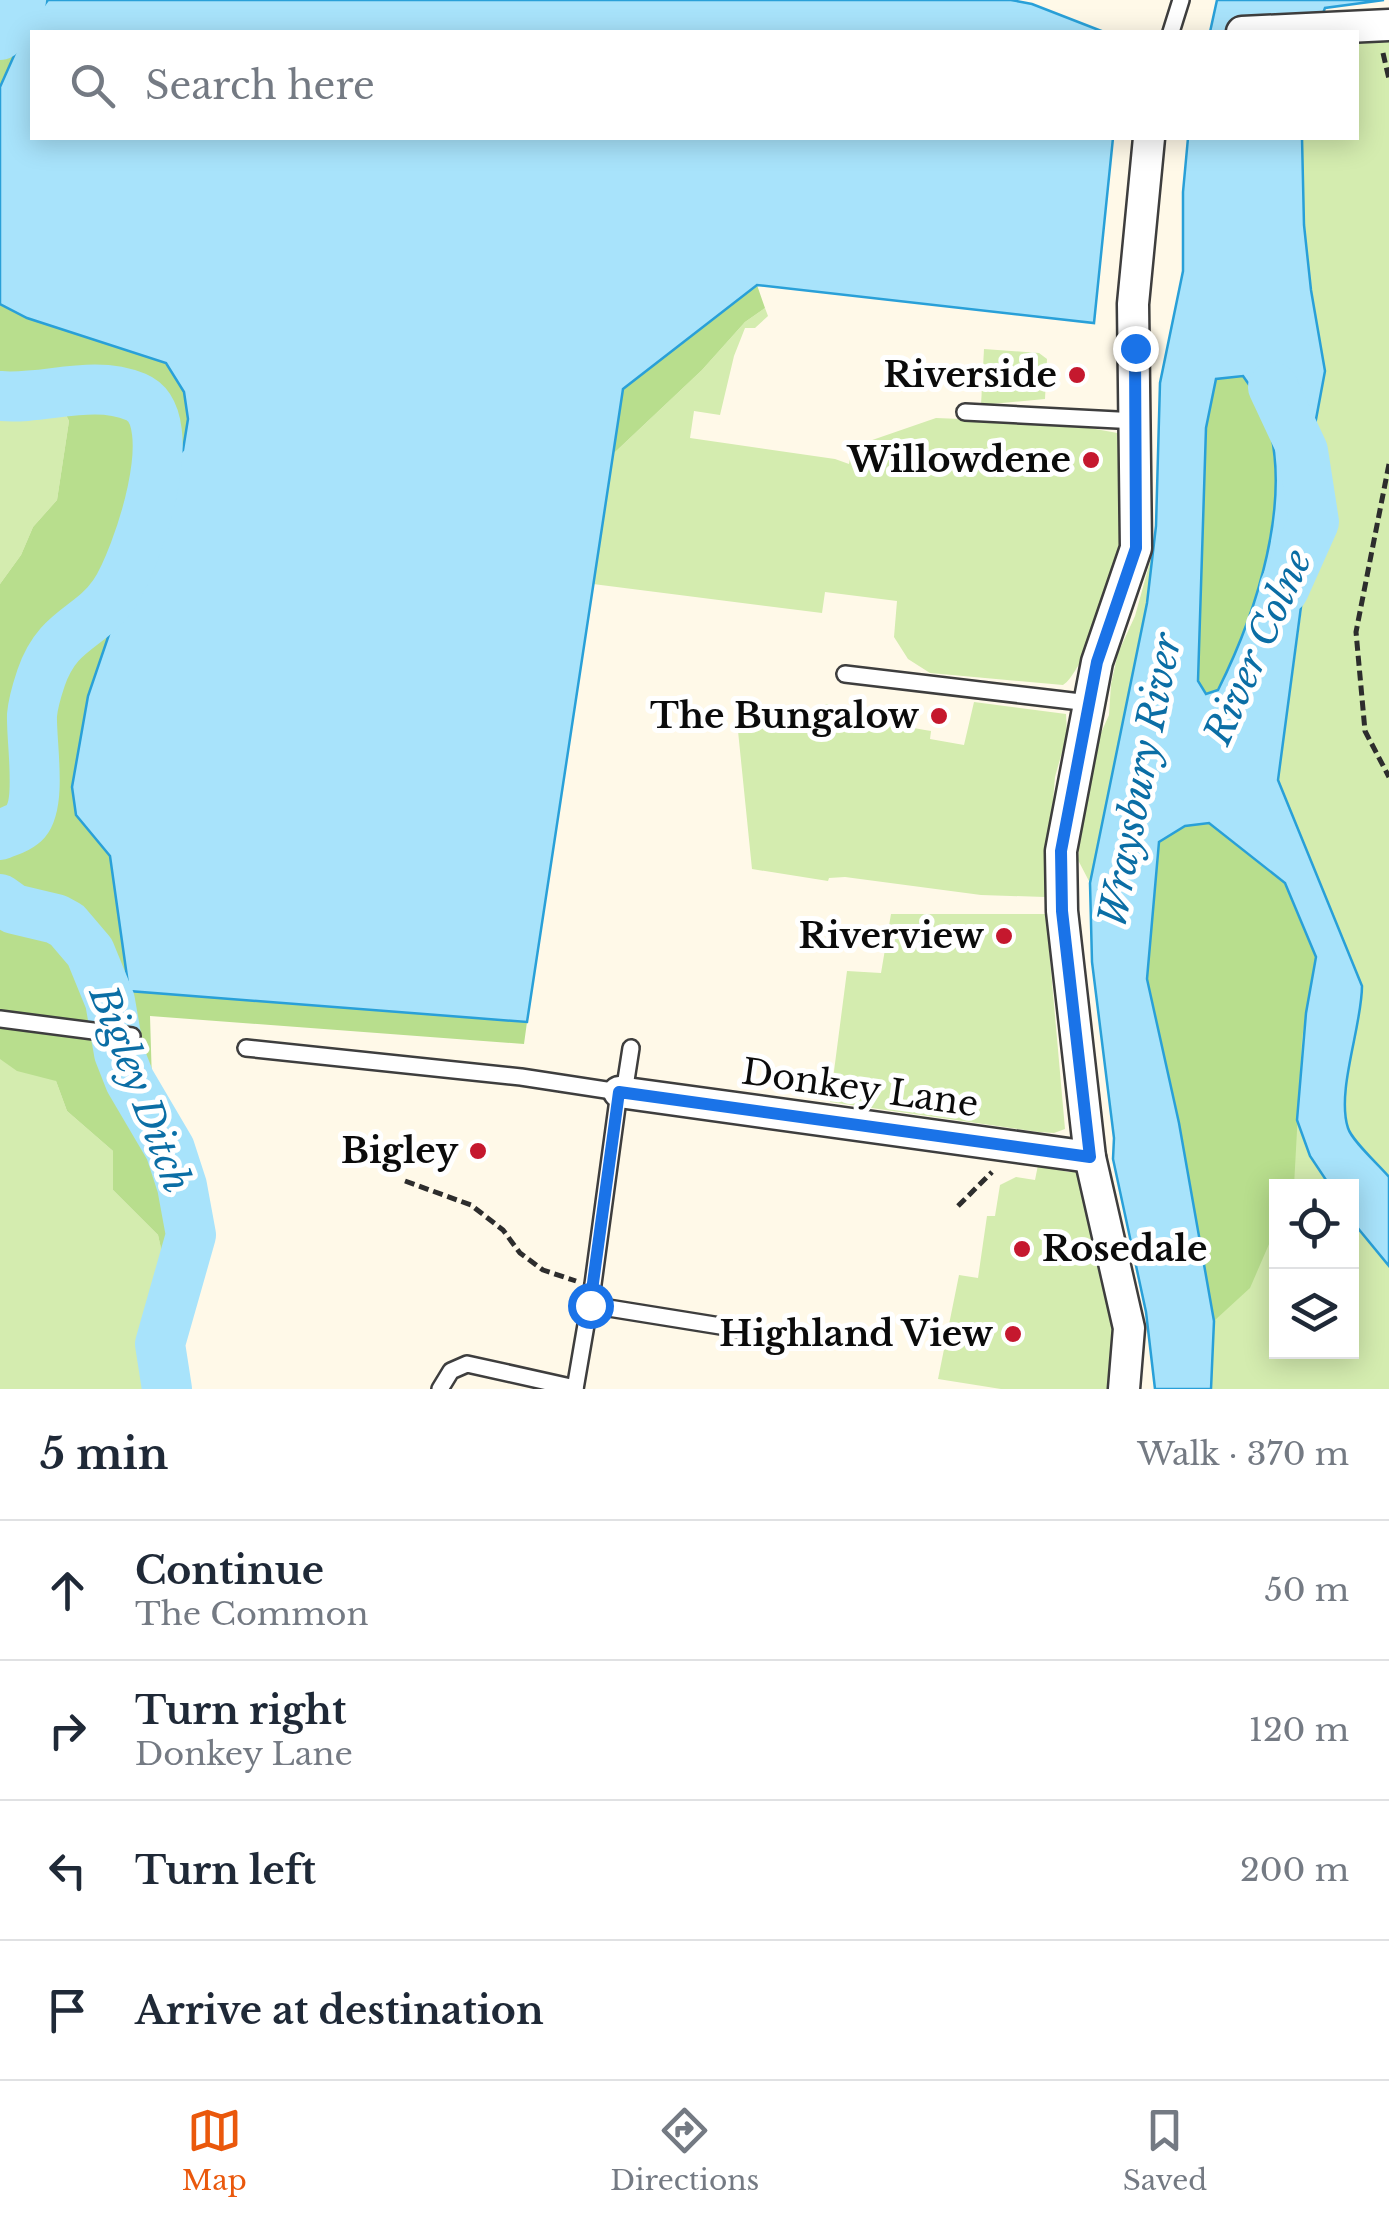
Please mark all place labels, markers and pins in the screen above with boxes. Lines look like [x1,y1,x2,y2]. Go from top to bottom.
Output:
place label: Riverside [883,353,1057,396]
marker: Riverside [1066,364,1088,386]
place label: Willowdene [846,438,1071,481]
marker: Willowdene [1080,449,1102,471]
place label: The Bungalow [650,694,920,737]
marker: The Bungalow [928,705,950,727]
place label: Riverview [798,914,985,957]
marker: Riverview [993,925,1015,947]
place label: Bigley [341,1129,458,1172]
marker: Bigley [467,1140,489,1162]
place label: Rosedale [1042,1227,1207,1270]
marker: Rosedale [1011,1238,1033,1260]
place label: Highland View [719,1312,994,1355]
marker: Highland View [1002,1323,1024,1345]

